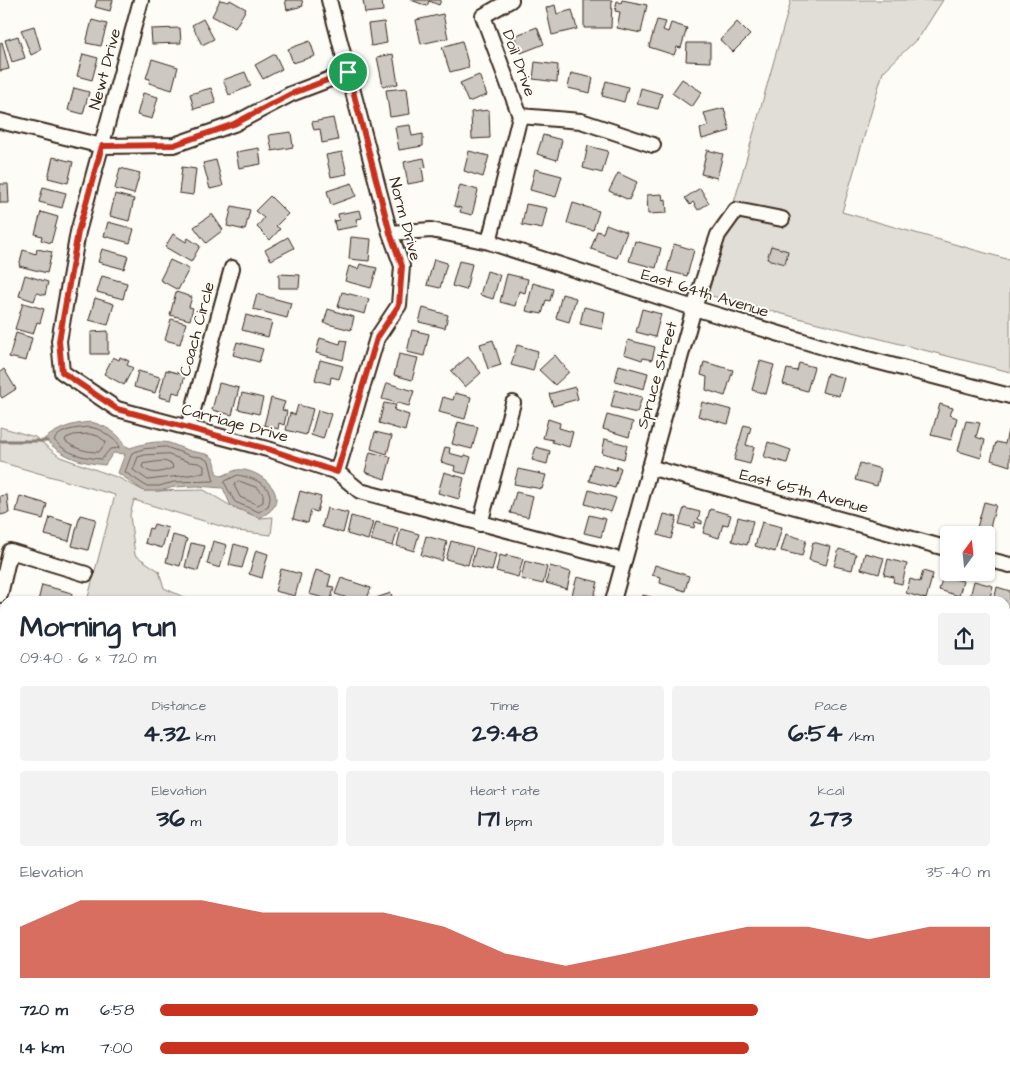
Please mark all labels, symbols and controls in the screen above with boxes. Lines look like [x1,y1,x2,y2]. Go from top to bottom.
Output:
street label: Newt Drive [84,26,126,112]
street label: Doil Drive [497,27,541,100]
pin [327,51,369,93]
icon: arrive [334,58,362,86]
street label: Norm Drive [383,175,427,263]
street label: East 64th Avenue [639,263,772,323]
street label: Coach Circle [174,279,220,379]
street label: Spruce Street [631,318,683,431]
street label: Carriage Drive [179,398,291,449]
street label: East 65th Avenue [737,463,871,519]
north arrow [940,526,995,581]
map controls [940,526,995,581]
text: Morning run [20,608,176,647]
button: share [938,613,990,665]
text: 09:40 · 6 × 720 m [20,647,156,669]
text: Distance [152,696,206,716]
text: Time [490,696,520,716]
text: Pace [815,696,847,716]
text: 4.32 [143,716,190,751]
text: 29:48 [472,716,538,751]
text: 6:54 [788,716,843,751]
text: km [190,727,215,747]
text: /km [843,727,874,747]
text: Elevation [151,781,207,801]
text: Heart rate [470,781,540,801]
text: kcal [818,781,844,801]
text: 36 [157,801,185,836]
text: 171 [478,801,500,836]
text: 273 [810,801,852,836]
text: m [185,812,201,832]
text: bpm [500,812,532,832]
text: Elevation [20,861,83,883]
text: 35–40 m [926,861,990,883]
text: 720 m [20,999,68,1021]
text: 6:58 [100,999,134,1021]
text: 1.4 km [20,1037,64,1059]
text: 7:00 [100,1037,133,1059]

